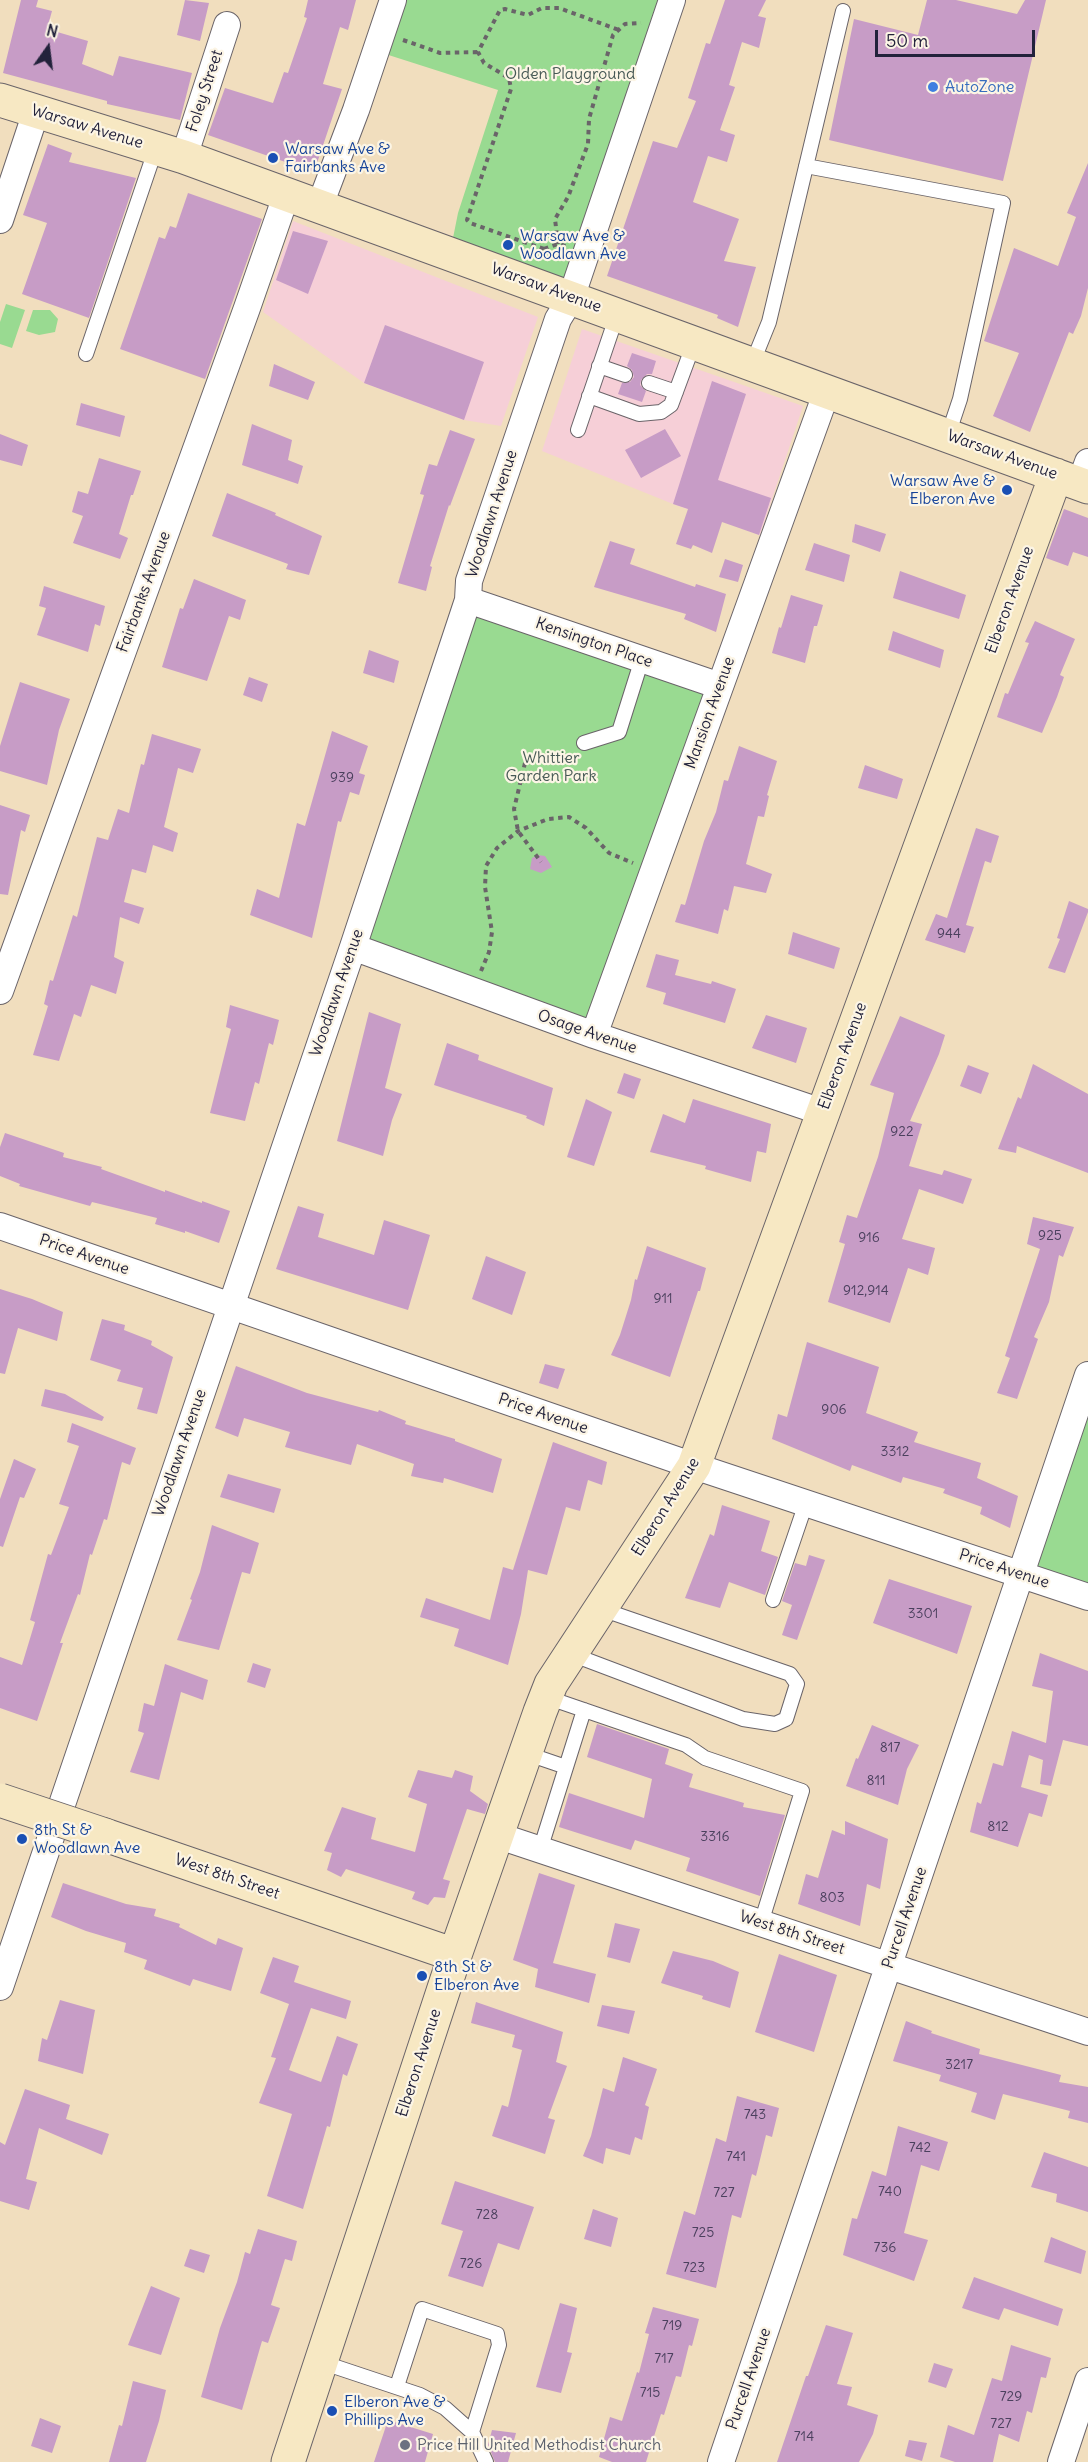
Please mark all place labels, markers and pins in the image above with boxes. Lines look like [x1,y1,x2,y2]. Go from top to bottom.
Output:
place label: AutoZone [945,77,1014,97]
marker: AutoZone [926,80,940,94]
place label: Warsaw Ave & Fairbanks Ave [285,139,390,177]
marker: Warsaw Ave & Fairbanks Ave [266,151,280,165]
place label: Warsaw Ave & Woodlawn Ave [520,226,626,264]
marker: Warsaw Ave & Woodlawn Ave [501,238,515,252]
place label: Warsaw Ave & Elberon Ave [890,471,995,509]
marker: Warsaw Ave & Elberon Ave [1000,483,1014,497]
place label: 8th St & Woodlawn Ave [34,1820,140,1858]
marker: 8th St & Woodlawn Ave [15,1832,29,1846]
place label: 8th St & Elberon Ave [434,1957,519,1995]
marker: 8th St & Elberon Ave [415,1969,429,1983]
place label: Elberon Ave & Phillips Ave [344,2392,446,2430]
marker: Elberon Ave & Phillips Ave [325,2404,339,2418]
place label: Price Hill United Methodist Church [417,2435,661,2455]
marker: Price Hill United Methodist Church [398,2438,412,2452]

